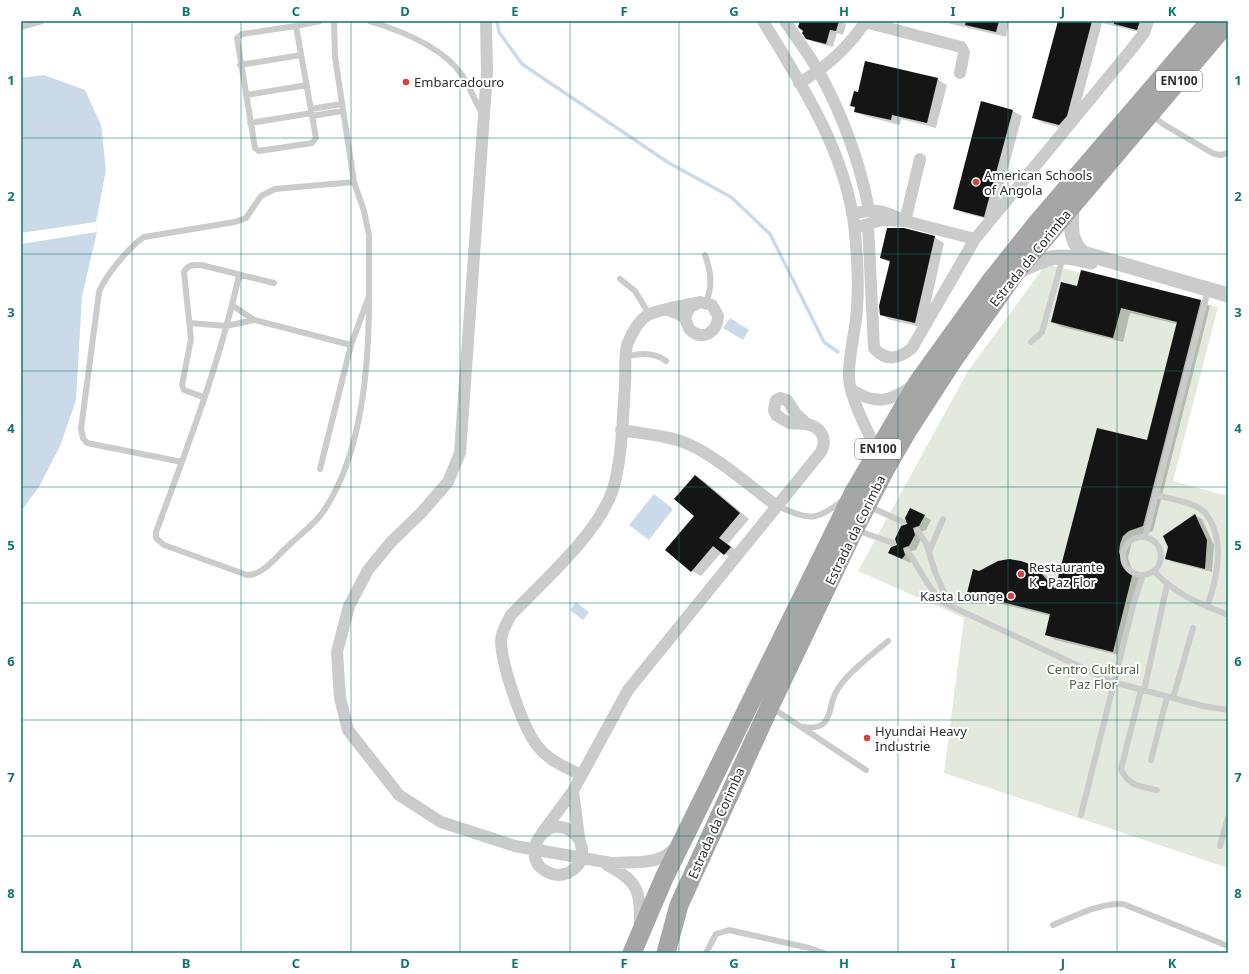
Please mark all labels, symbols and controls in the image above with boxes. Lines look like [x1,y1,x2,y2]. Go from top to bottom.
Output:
text: A [73,2,82,20]
text: B [182,2,190,20]
text: C [292,2,300,20]
text: D [400,2,410,20]
text: E [511,2,519,20]
text: F [620,2,628,20]
text: G [729,2,739,20]
text: H [839,2,849,20]
text: I [950,2,956,20]
text: J [1060,2,1065,20]
text: K [1168,2,1177,20]
text: 1 [7,71,15,89]
road number: EN100 [1156,71,1202,91]
text: 1 [1234,71,1242,89]
place label: Embarcadouro [414,73,504,91]
marker: Embarcadouro [401,77,411,87]
place label: American Schools of Angola [984,166,1092,199]
marker: American Schools of Angola [971,177,981,187]
text: 2 [7,187,15,205]
text: 2 [1234,187,1242,205]
street label: Estrada da Corimba [985,206,1075,310]
text: 3 [7,303,15,321]
text: 3 [1234,303,1242,321]
text: 4 [7,419,15,437]
text: 4 [1234,419,1242,437]
road number: EN100 [855,439,901,459]
street label: Estrada da Corimba [821,472,889,588]
text: 5 [7,536,15,554]
text: 5 [1234,536,1242,554]
place label: Restaurante K - Paz Flor [1029,558,1103,591]
marker: Restaurante K - Paz Flor [1016,569,1026,579]
place label: Kasta Lounge [920,587,1003,605]
marker: Kasta Lounge [1006,591,1016,601]
text: 6 [7,652,15,670]
text: 6 [1234,652,1242,670]
park label: Centro Cultural Paz Flor [1047,660,1139,693]
place label: Hyundai Heavy Industrie [875,722,967,755]
marker: Hyundai Heavy Industrie [862,733,872,743]
street label: Estrada da Corimba [683,764,749,882]
text: 7 [7,768,15,786]
text: 7 [1234,768,1242,786]
text: 8 [7,884,15,902]
text: 8 [1234,884,1242,902]
text: A [73,954,82,972]
text: B [182,954,190,972]
text: C [292,954,300,972]
text: D [400,954,410,972]
text: E [511,954,519,972]
text: F [620,954,628,972]
text: G [729,954,739,972]
text: H [839,954,849,972]
text: I [950,954,956,972]
text: J [1060,954,1065,972]
text: K [1168,954,1177,972]

